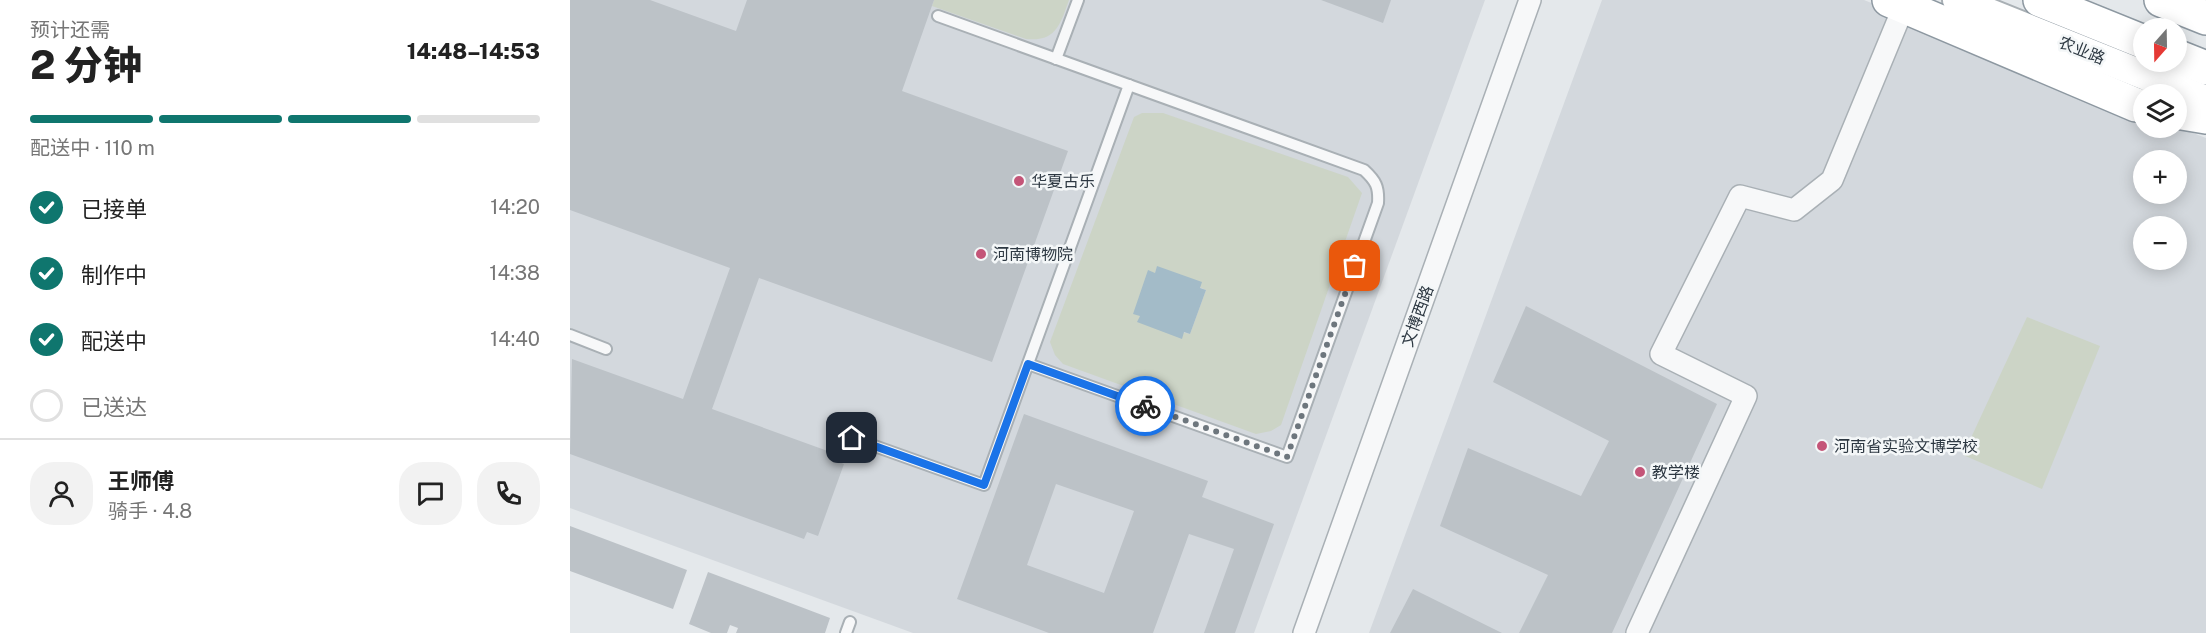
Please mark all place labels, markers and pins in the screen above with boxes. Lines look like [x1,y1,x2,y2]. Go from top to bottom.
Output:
place label: 华夏古乐 [1031,172,1095,191]
marker: 华夏古乐 [1012,174,1026,188]
pin [1329,240,1380,291]
place label: 河南博物院 [993,245,1073,264]
marker: 河南博物院 [974,247,988,261]
pin [826,412,877,463]
place label: 河南省实验文博学校 [1834,437,1978,456]
marker: 河南省实验文博学校 [1815,439,1829,453]
place label: 教学楼 [1652,463,1700,482]
marker: 教学楼 [1633,465,1647,479]

